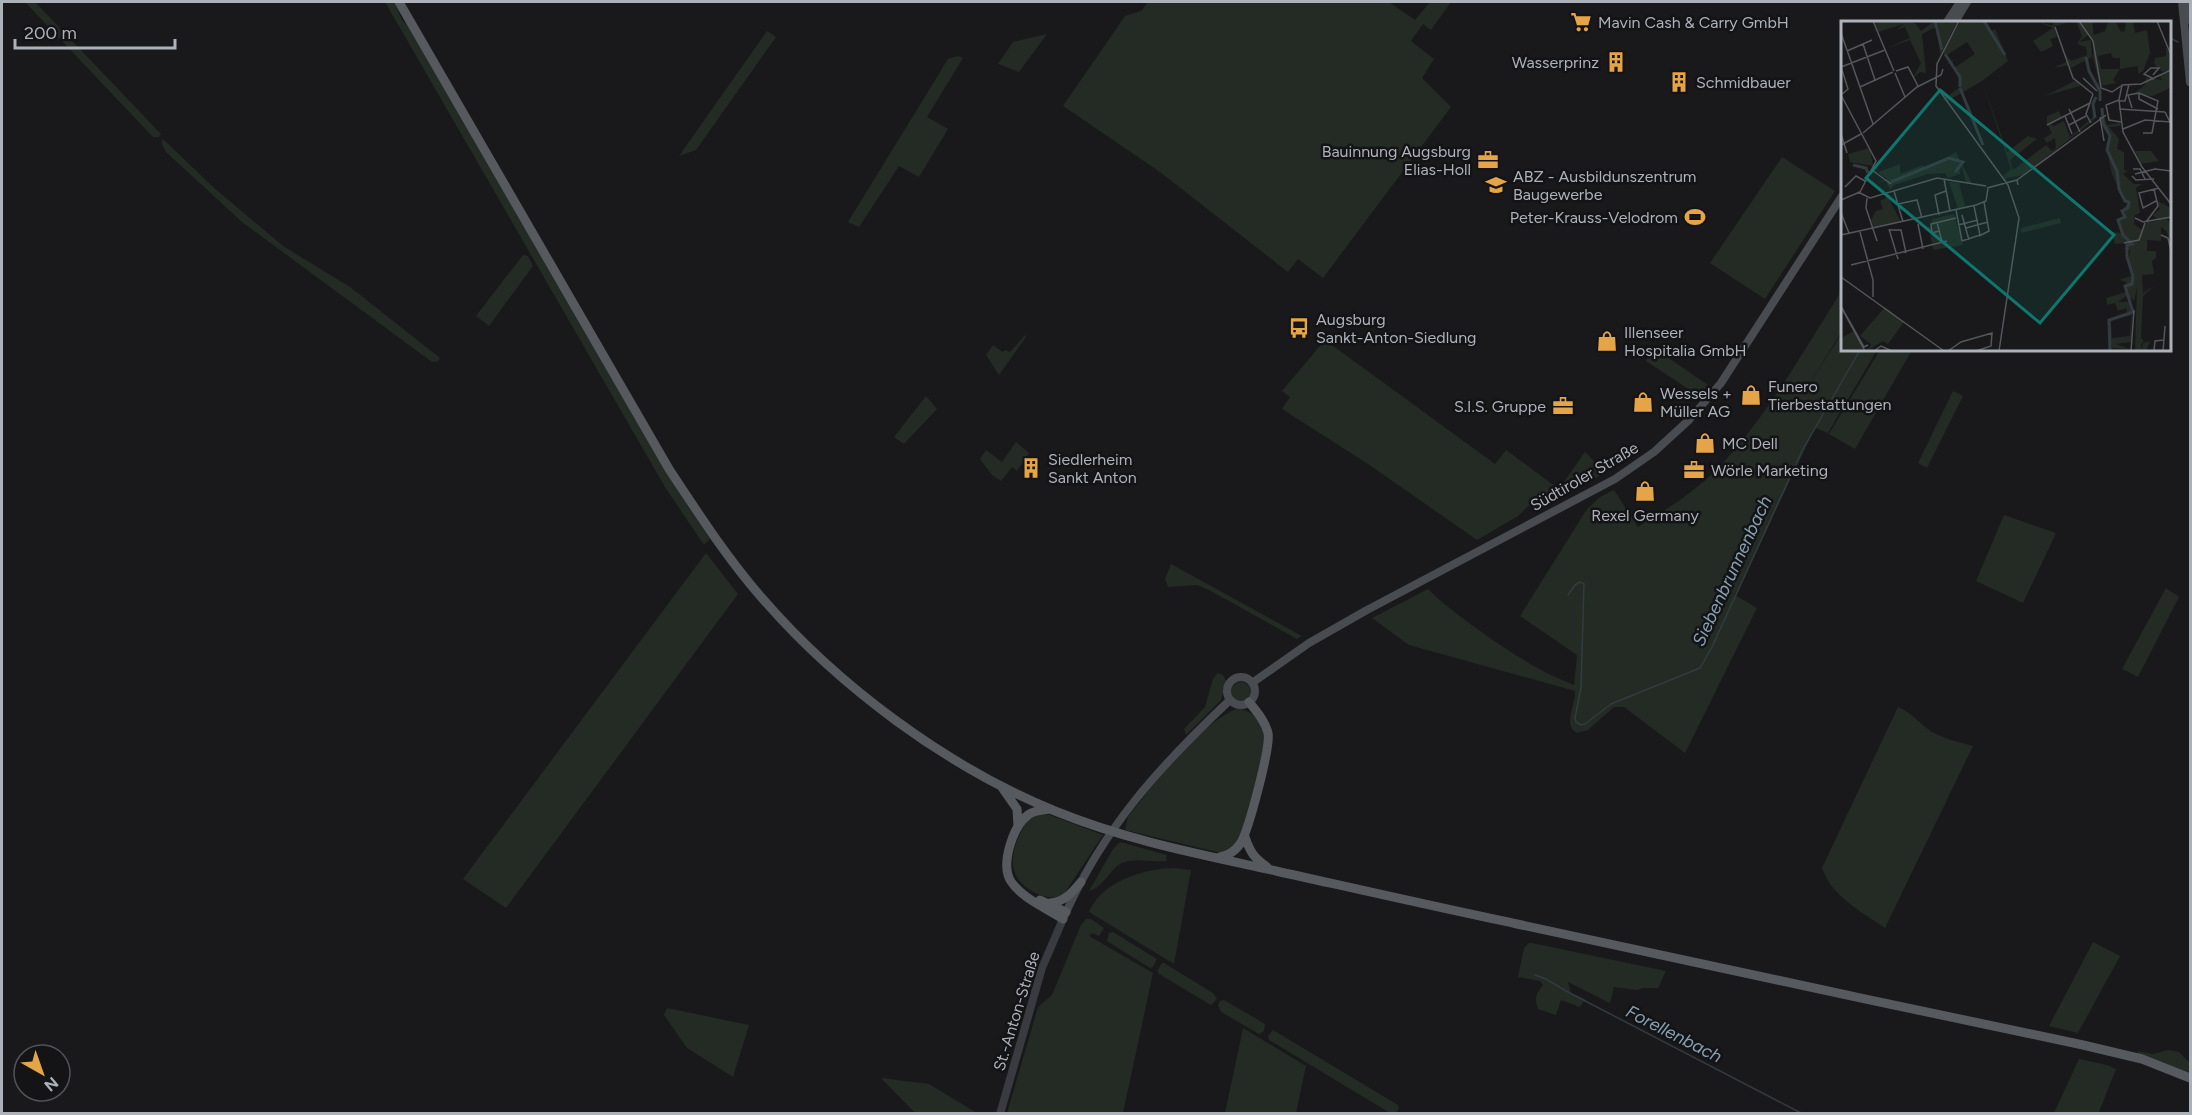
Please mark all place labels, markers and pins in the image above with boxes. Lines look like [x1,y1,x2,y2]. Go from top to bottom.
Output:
supermarket icon: Mavin Cash & Carry GmbH [1569,10,1593,34]
place label: Mavin Cash & Carry GmbH [1598,13,1789,32]
building icon: Wasserprinz [1604,50,1628,74]
place label: Wasserprinz [1512,53,1599,72]
building icon: Schmidbauer [1667,70,1691,94]
place label: Schmidbauer [1696,73,1791,92]
place label: Bauinnung Augsburg Elias-Holl [1322,142,1471,179]
office icon: Bauinnung Augsburg Elias-Holl [1476,148,1500,172]
place label: ABZ - Ausbildunszentrum Baugewerbe [1513,167,1696,204]
school or university icon: ABZ - Ausbildunszentrum Baugewerbe [1484,173,1508,197]
sports icon: Peter-Krauss-Velodrom [1683,205,1707,229]
place label: Peter-Krauss-Velodrom [1510,208,1678,227]
place label: Augsburg Sankt-Anton-Siedlung [1316,310,1476,347]
bus stop icon: Augsburg Sankt-Anton-Siedlung [1287,316,1311,340]
place label: Illenseer Hospitalia GmbH [1624,323,1747,360]
shop icon: Illenseer Hospitalia GmbH [1595,329,1619,353]
place label: Funero Tierbestattungen [1768,377,1892,414]
shop icon: Funero Tierbestattungen [1739,383,1763,407]
place label: Wessels + Müller AG [1660,384,1732,421]
shop icon: Wessels + Müller AG [1631,390,1655,414]
office icon: S.I.S. Gruppe [1551,394,1575,418]
place label: S.I.S. Gruppe [1454,397,1546,416]
shop icon: MC Dell [1693,431,1717,455]
place label: MC Dell [1722,434,1778,453]
place label: Siedlerheim Sankt Anton [1048,450,1137,487]
building icon: Siedlerheim Sankt Anton [1019,456,1043,480]
office icon: Wörle Marketing [1682,458,1706,482]
place label: Wörle Marketing [1711,461,1828,480]
shop icon: Rexel Germany [1633,479,1657,503]
place label: Rexel Germany [1591,506,1699,525]

